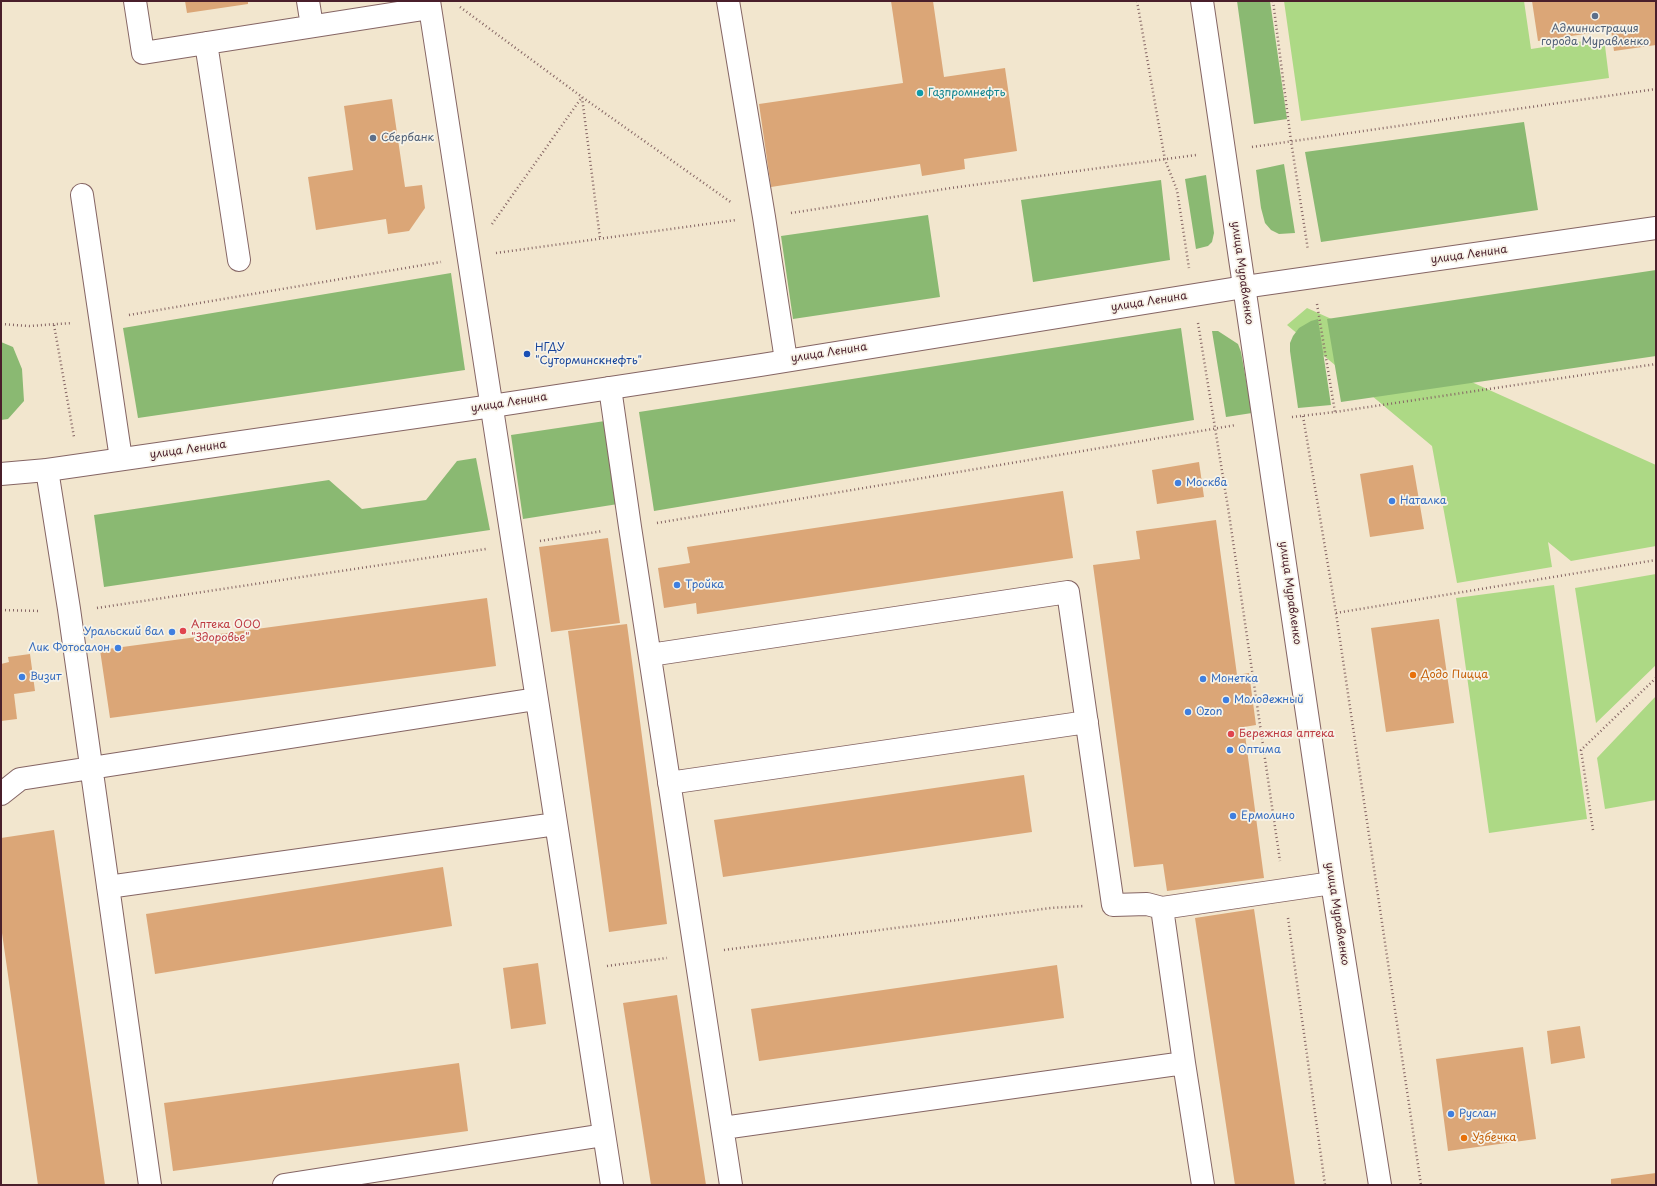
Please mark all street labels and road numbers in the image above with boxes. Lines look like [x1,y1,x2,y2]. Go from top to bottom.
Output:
street label: улица Муравленко [1228,221,1256,325]
street label: улица Ленина [1430,243,1508,267]
street label: улица Ленина [1110,289,1188,315]
street label: улица Ленина [790,340,868,366]
street label: улица Ленина [470,390,548,416]
street label: улица Ленина [149,438,227,462]
street label: улица Муравленко [1276,541,1304,645]
street label: улица Муравленко [1322,862,1352,966]

